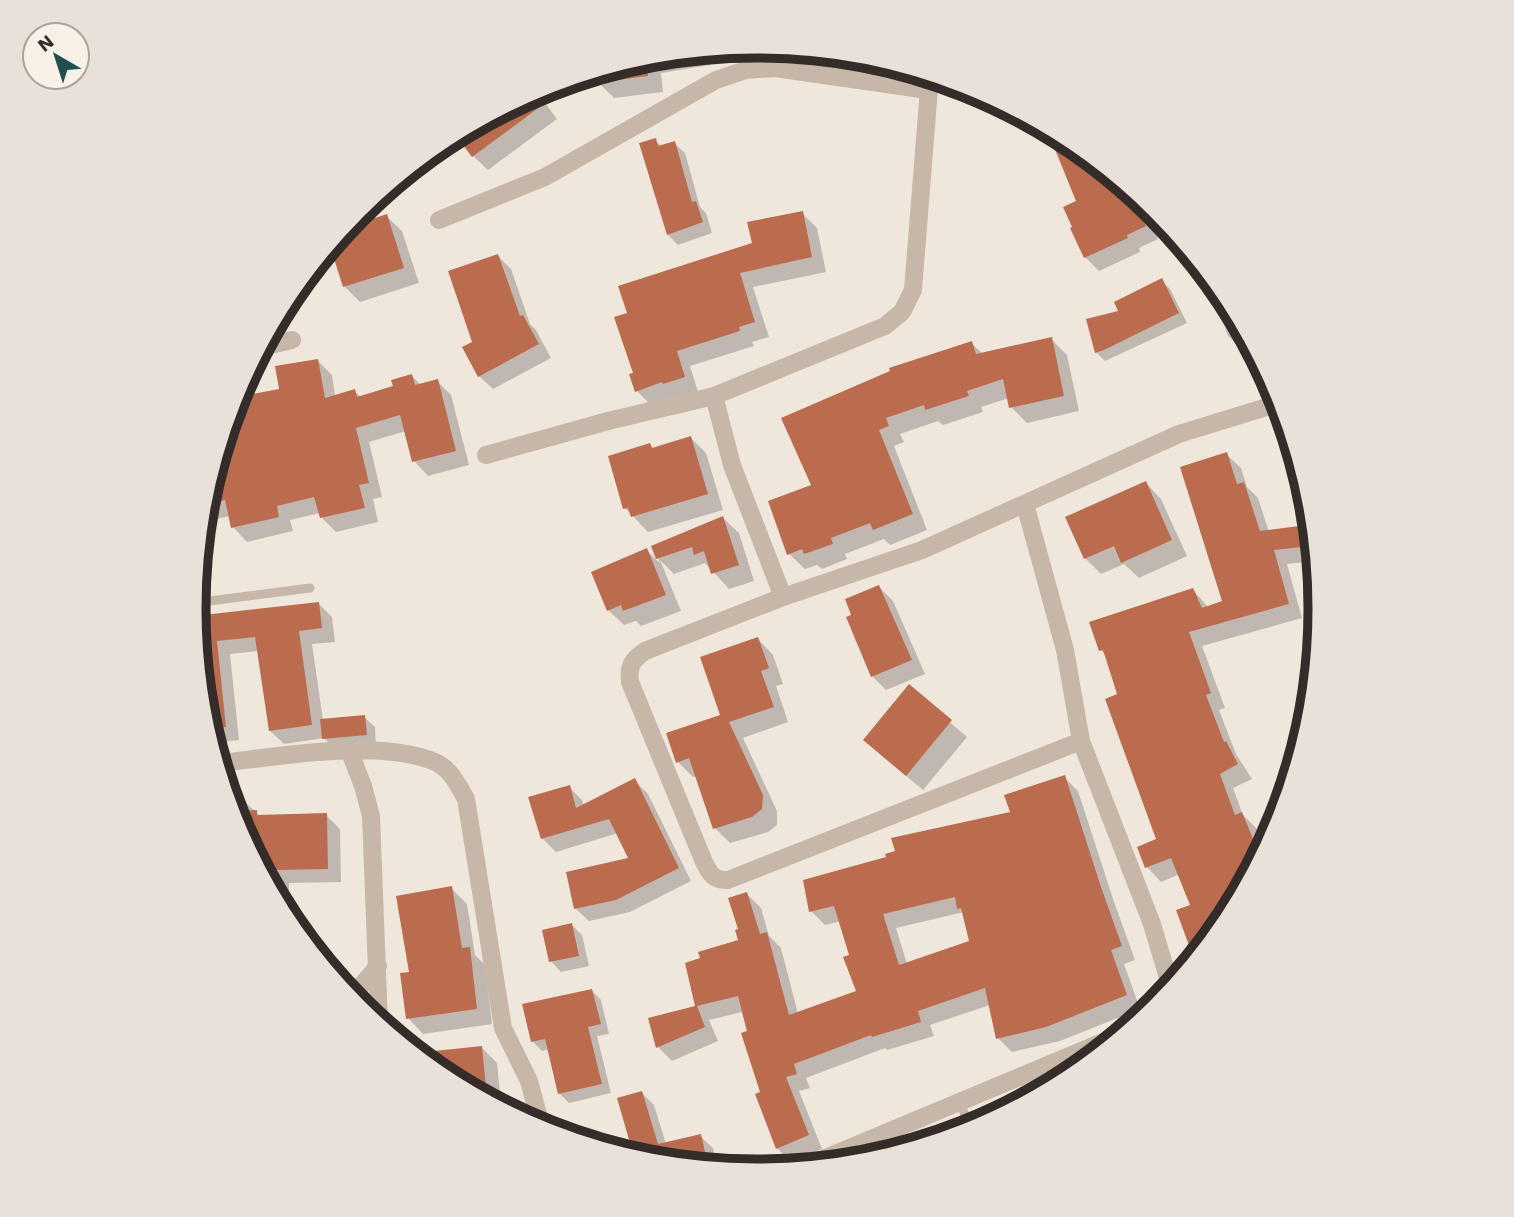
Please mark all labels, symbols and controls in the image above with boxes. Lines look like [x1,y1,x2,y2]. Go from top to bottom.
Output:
north arrow [21,21,91,91]
text: N [33,30,58,57]

